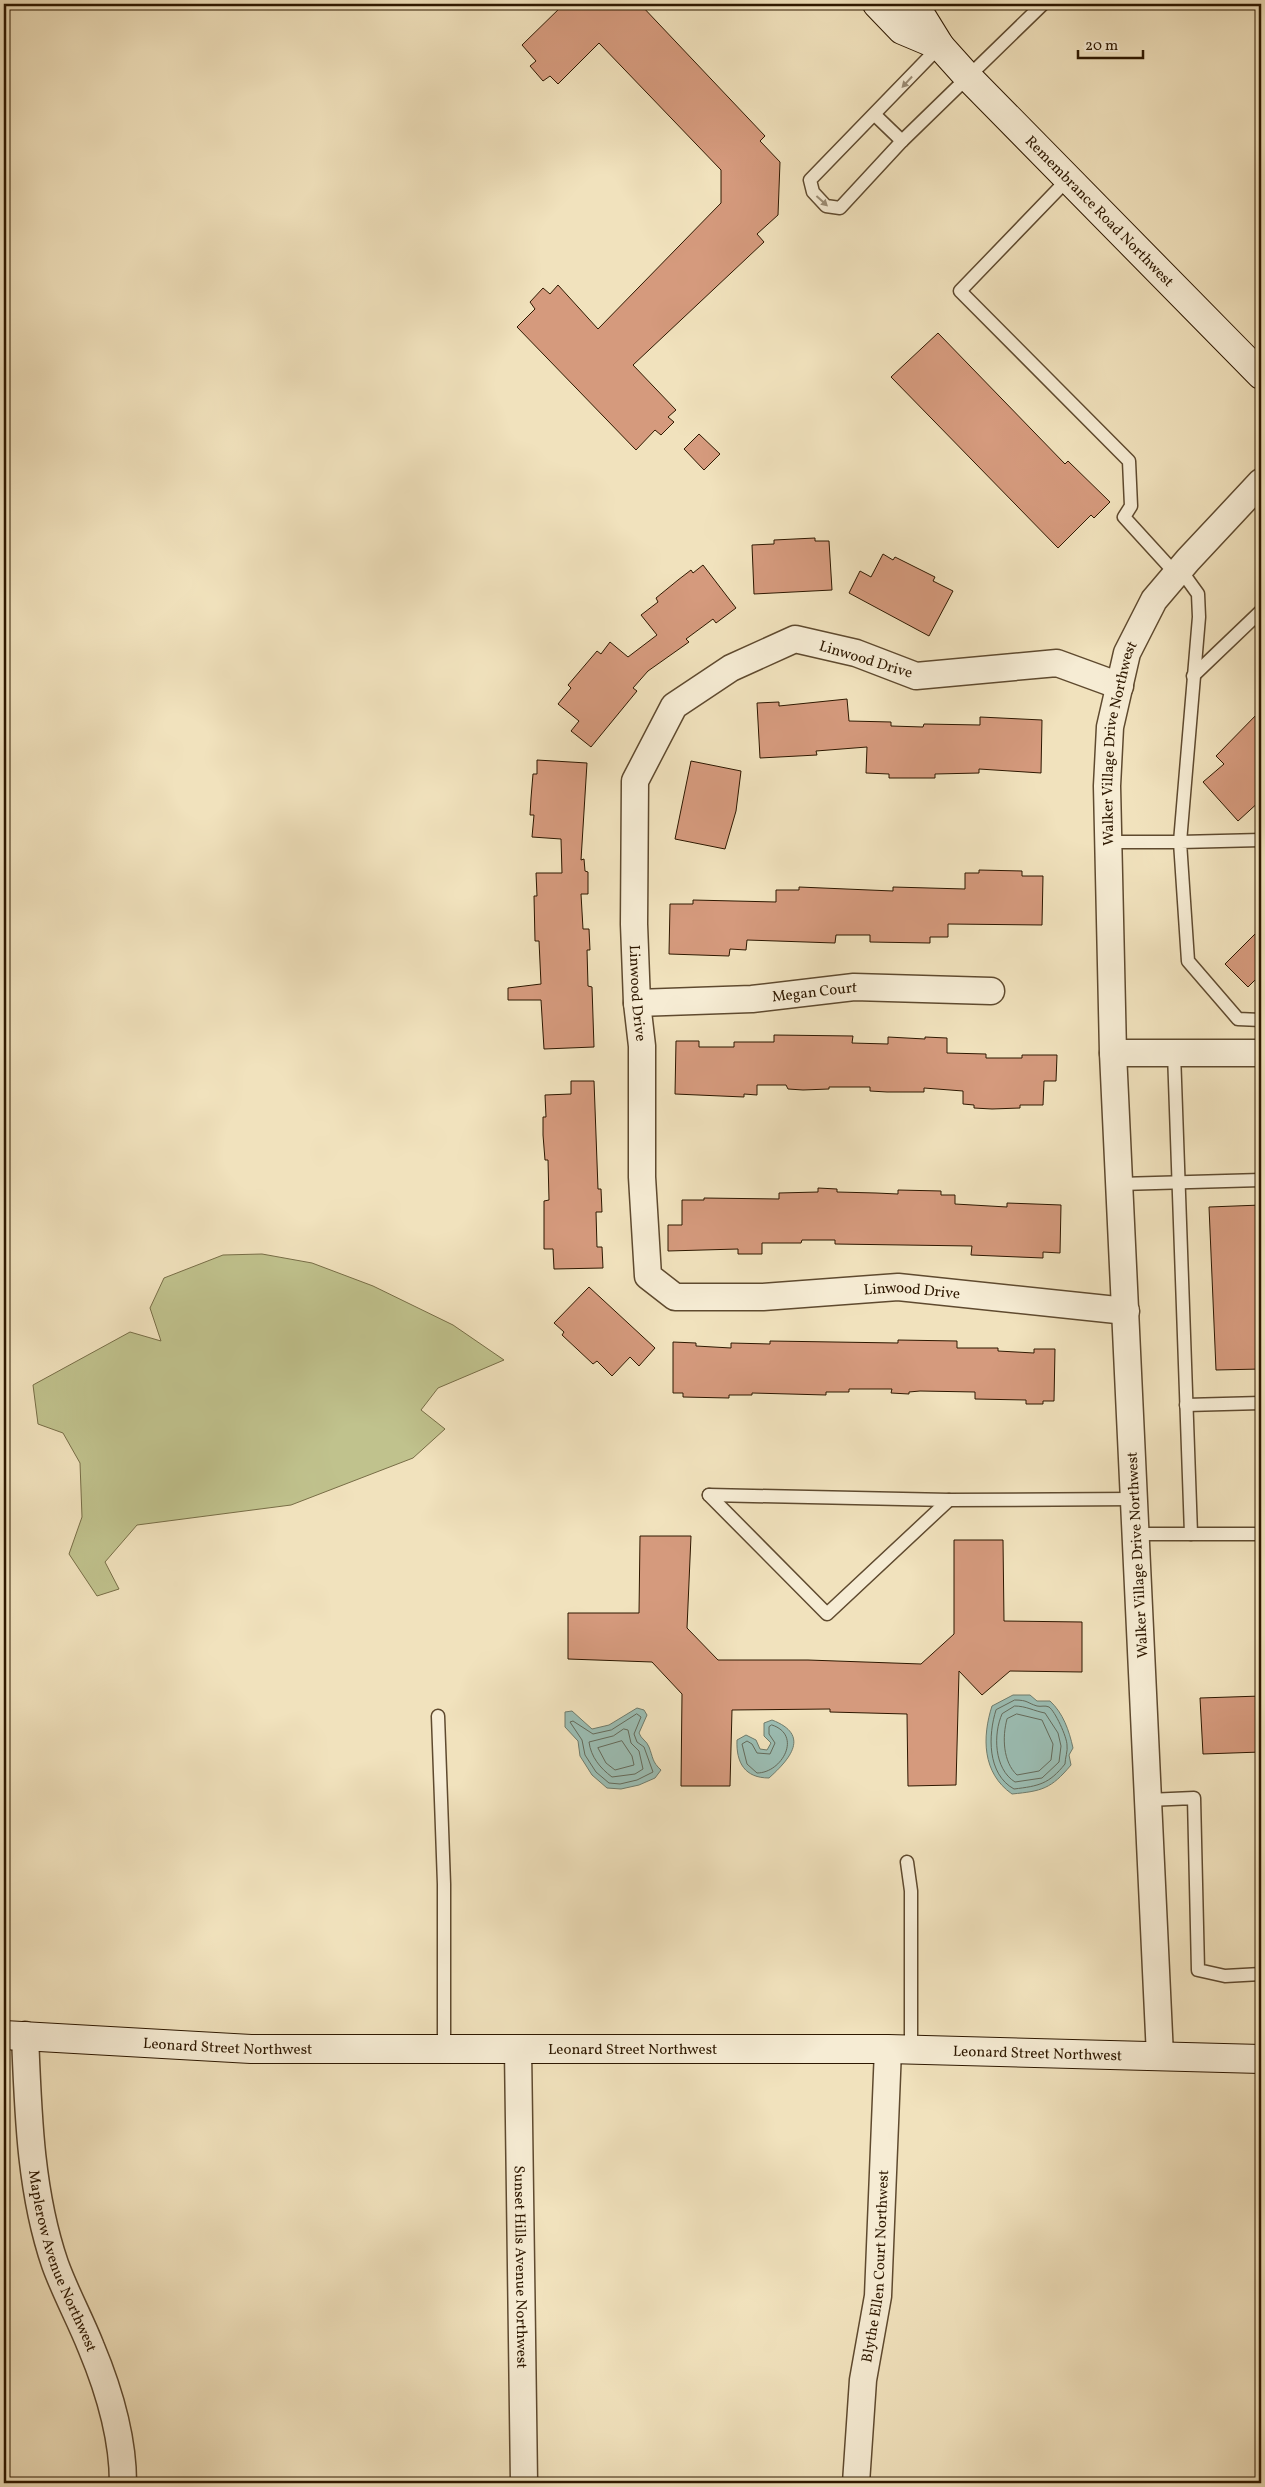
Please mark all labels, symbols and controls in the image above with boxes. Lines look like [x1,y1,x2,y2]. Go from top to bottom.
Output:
scale bar [1078,28,1142,60]
text: 20 m [1085,36,1118,57]
one-way arrow [901,76,913,88]
street label: Remembrance Road Northwest [1019,132,1178,292]
one-way arrow [816,195,828,206]
street label: Linwood Drive [816,636,915,685]
street label: Walker Village Drive Northwest [1098,638,1143,846]
street label: Linwood Drive [623,944,650,1043]
street label: Megan Court [771,978,857,1009]
street label: Linwood Drive [863,1278,961,1305]
street label: Walker Village Drive Northwest [1123,1451,1154,1659]
street label: Leonard Street Northwest [142,2034,312,2061]
street label: Leonard Street Northwest [548,2040,717,2061]
street label: Leonard Street Northwest [953,2042,1122,2067]
street label: Sunset Hills Avenue Northwest [508,2165,531,2369]
street label: Maplerow Avenue Northwest [22,2169,101,2356]
street label: Blythe Ellen Court Northwest [857,2170,895,2364]

